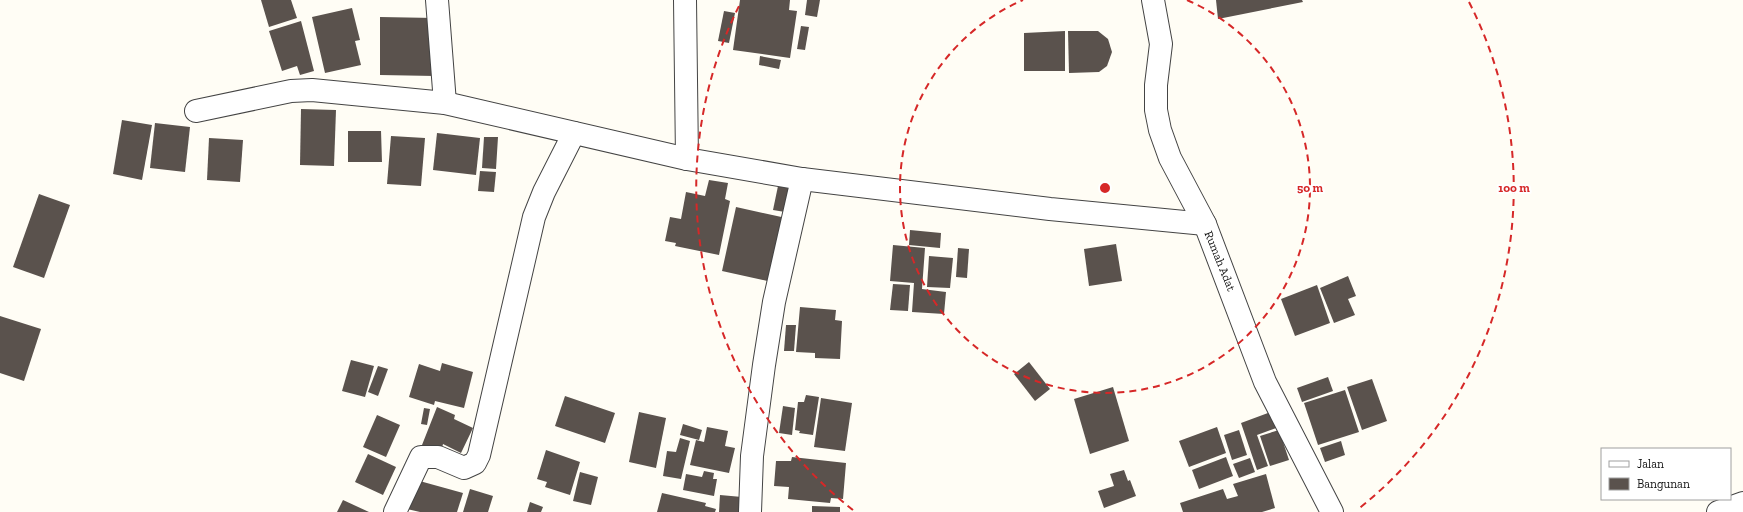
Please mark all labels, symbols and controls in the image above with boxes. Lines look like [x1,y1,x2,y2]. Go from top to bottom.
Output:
centre of rings [1098,181,1112,195]
text: 50 m [1297,181,1323,195]
text: 100 m [1498,181,1530,195]
street label: Rumah Adat [1202,229,1239,294]
legend [1601,448,1731,500]
text: Jalan [1637,457,1664,471]
text: Bangunan [1637,477,1690,491]

